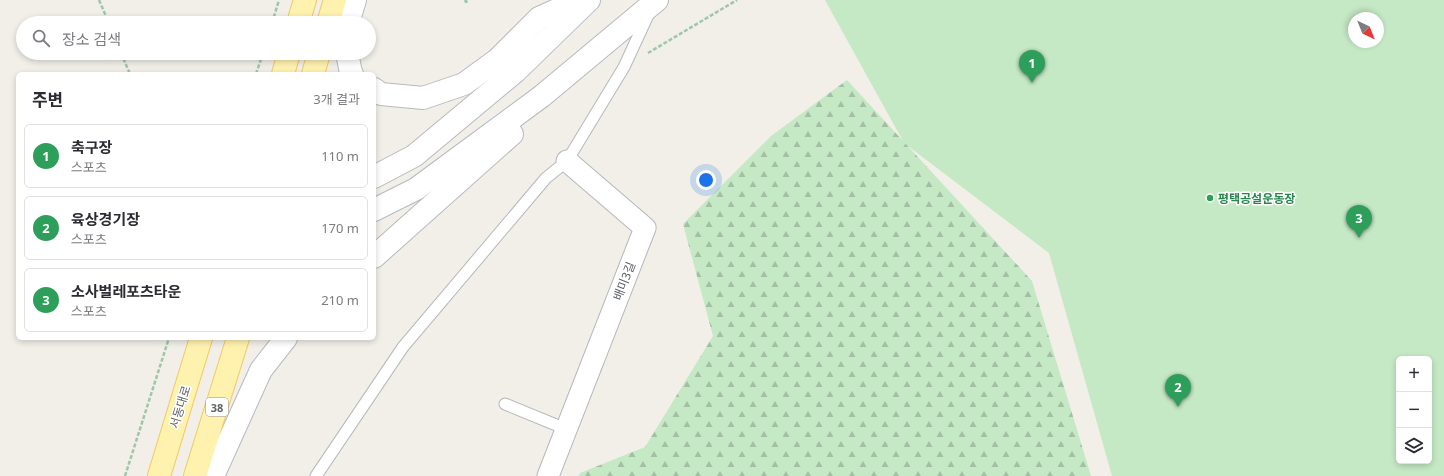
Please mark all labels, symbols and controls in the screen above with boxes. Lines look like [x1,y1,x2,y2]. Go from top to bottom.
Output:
north arrow [1348,12,1384,48]
search box [16,16,376,60]
icon: search [30,27,52,49]
text: 장소 검색 [62,29,121,49]
pin: 1 [1019,50,1045,83]
text: 주변 [32,88,63,111]
text: 3개 결과 [313,90,360,108]
text: 축구장 [71,137,112,157]
text: 1 [42,147,50,165]
text: 110 m [321,147,359,165]
text: 스포츠 [71,158,107,176]
your location [696,170,716,190]
place label: 평택공설운동장 [1218,190,1295,207]
marker: 평택공설운동장 [1205,193,1215,203]
pin: 3 [1346,205,1372,238]
text: 육상경기장 [71,209,140,229]
text: 2 [42,219,50,237]
text: 170 m [321,219,359,237]
text: 스포츠 [71,230,107,248]
street label: 배미3길 [609,259,639,303]
text: 소사벌레포츠타운 [71,281,181,301]
text: 3 [42,291,50,309]
text: 210 m [321,291,359,309]
text: 스포츠 [71,302,107,320]
map controls [1396,356,1432,464]
button: + [1396,356,1432,392]
pin: 2 [1165,374,1191,407]
street label: 서동대로 [165,383,195,431]
button: − [1396,392,1432,428]
road number: 38 [206,398,228,416]
button: layers [1396,428,1432,464]

